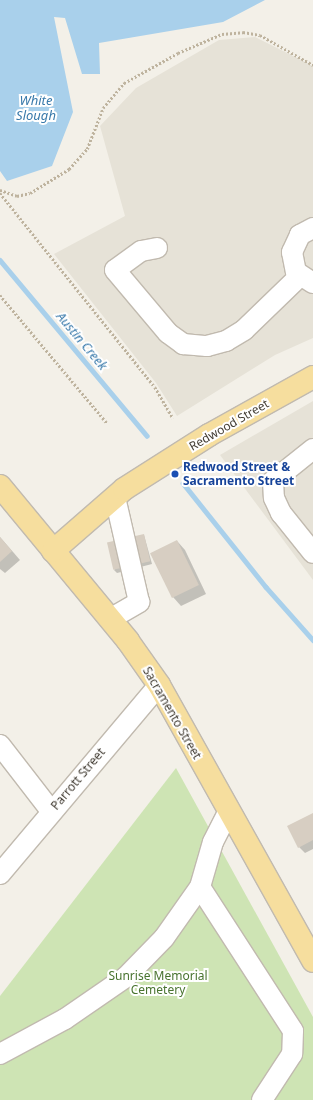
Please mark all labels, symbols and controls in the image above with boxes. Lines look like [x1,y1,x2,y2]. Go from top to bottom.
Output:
water label: White Slough [16,93,56,124]
water label: Austin Creek [53,309,111,373]
street label: Redwood Street [187,396,271,454]
place label: Redwood Street & Sacramento Street [183,460,294,488]
marker: Redwood Street & Sacramento Street [170,469,180,479]
street label: Sacramento Street [140,664,204,762]
street label: Parrott Street [48,745,108,813]
park label: Sunrise Memorial Cemetery [108,969,208,997]

